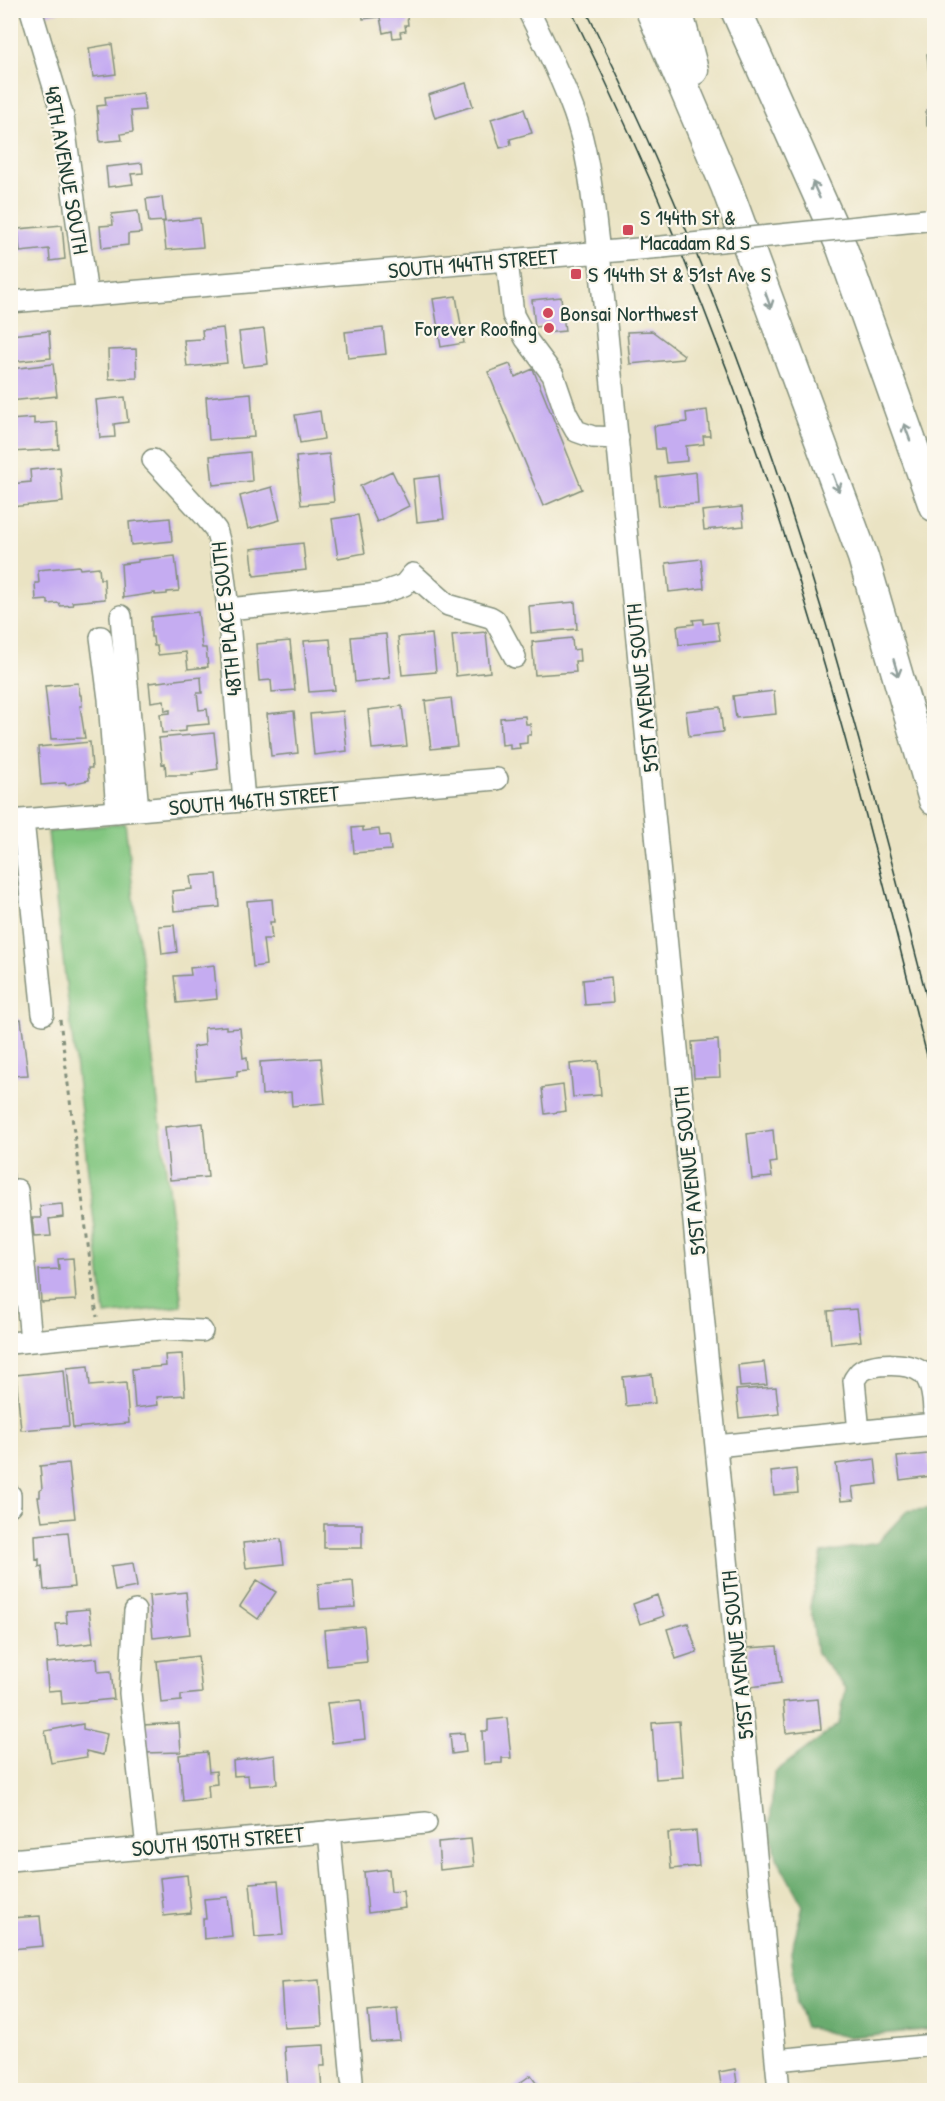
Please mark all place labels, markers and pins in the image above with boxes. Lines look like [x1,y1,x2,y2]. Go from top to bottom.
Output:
place label: S 144th St & Macadam Rd S [640,202,750,257]
marker: S 144th St & Macadam Rd S [621,223,635,237]
place label: S 144th St & 51st Ave S [588,259,771,289]
marker: S 144th St & 51st Ave S [569,267,583,281]
place label: Bonsai Northwest [560,298,698,328]
marker: Bonsai Northwest [541,306,555,320]
place label: Forever Roofing [414,313,537,343]
marker: Forever Roofing [542,321,556,335]

